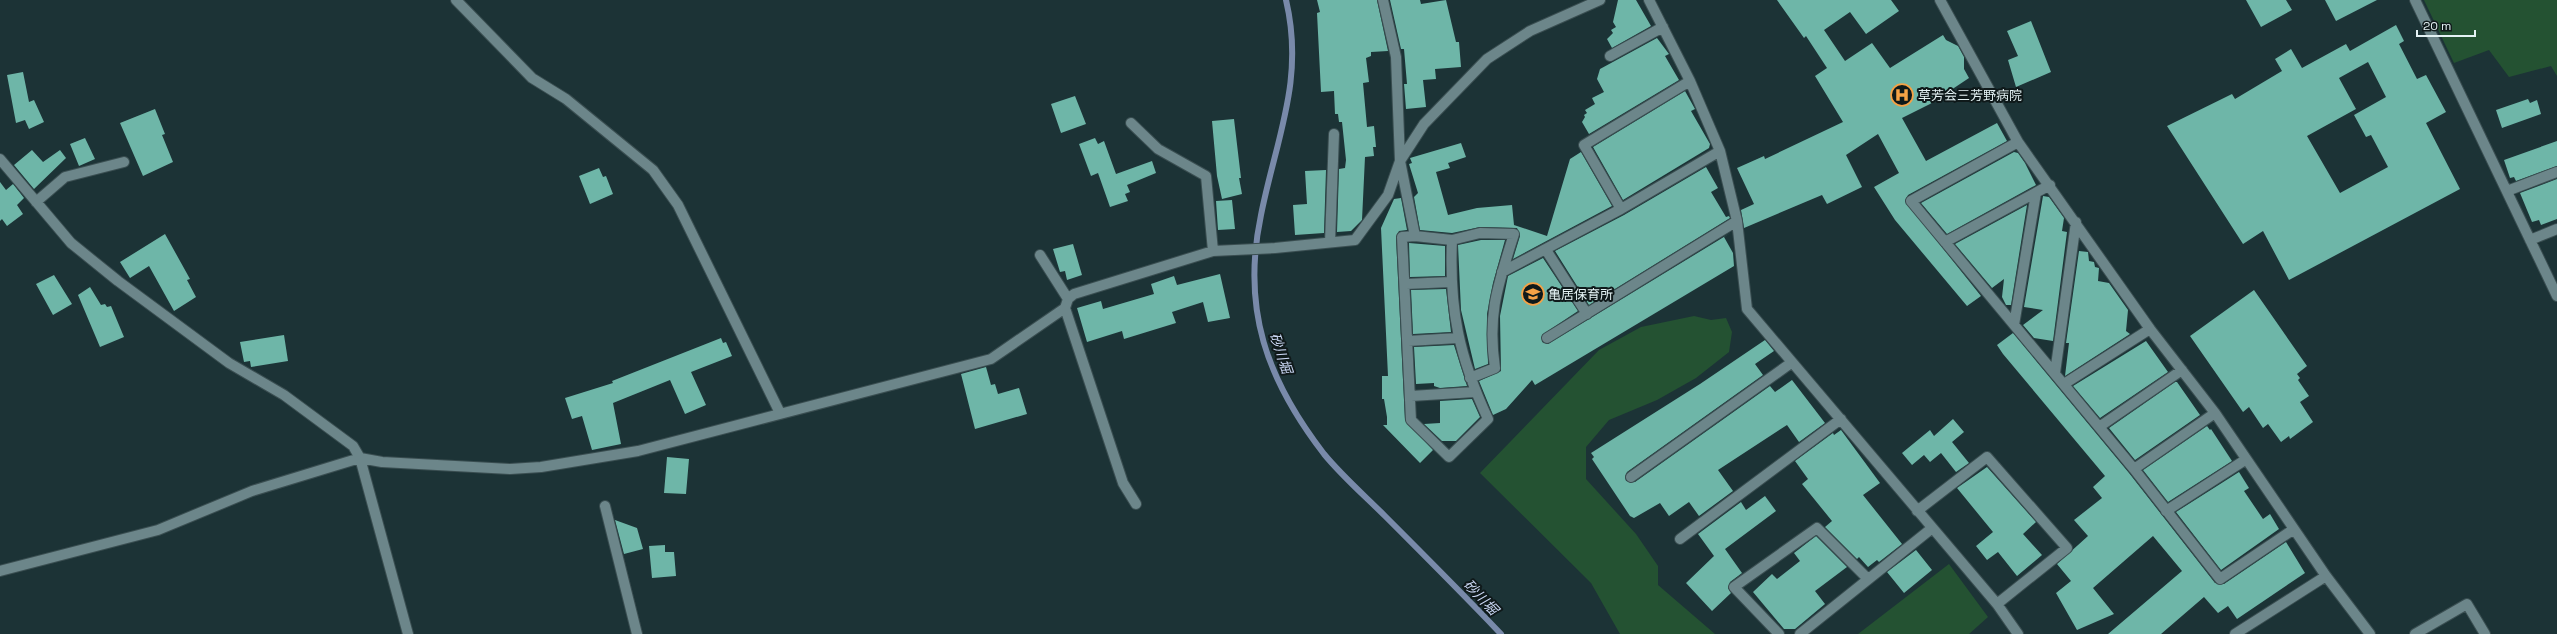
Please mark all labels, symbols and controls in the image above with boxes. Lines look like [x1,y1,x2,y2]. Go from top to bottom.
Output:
scale bar [2417,12,2475,38]
text: 20 m [2423,18,2451,34]
hospital icon: 草芳会三芳野病院 [1889,82,1915,108]
place label: 草芳会三芳野病院 [1918,87,2022,104]
school or university icon: 亀居保育所 [1520,281,1546,307]
place label: 亀居保育所 [1548,286,1613,303]
water label: 砂川堀 [1266,330,1297,378]
water label: 砂川堀 [1460,576,1503,620]

